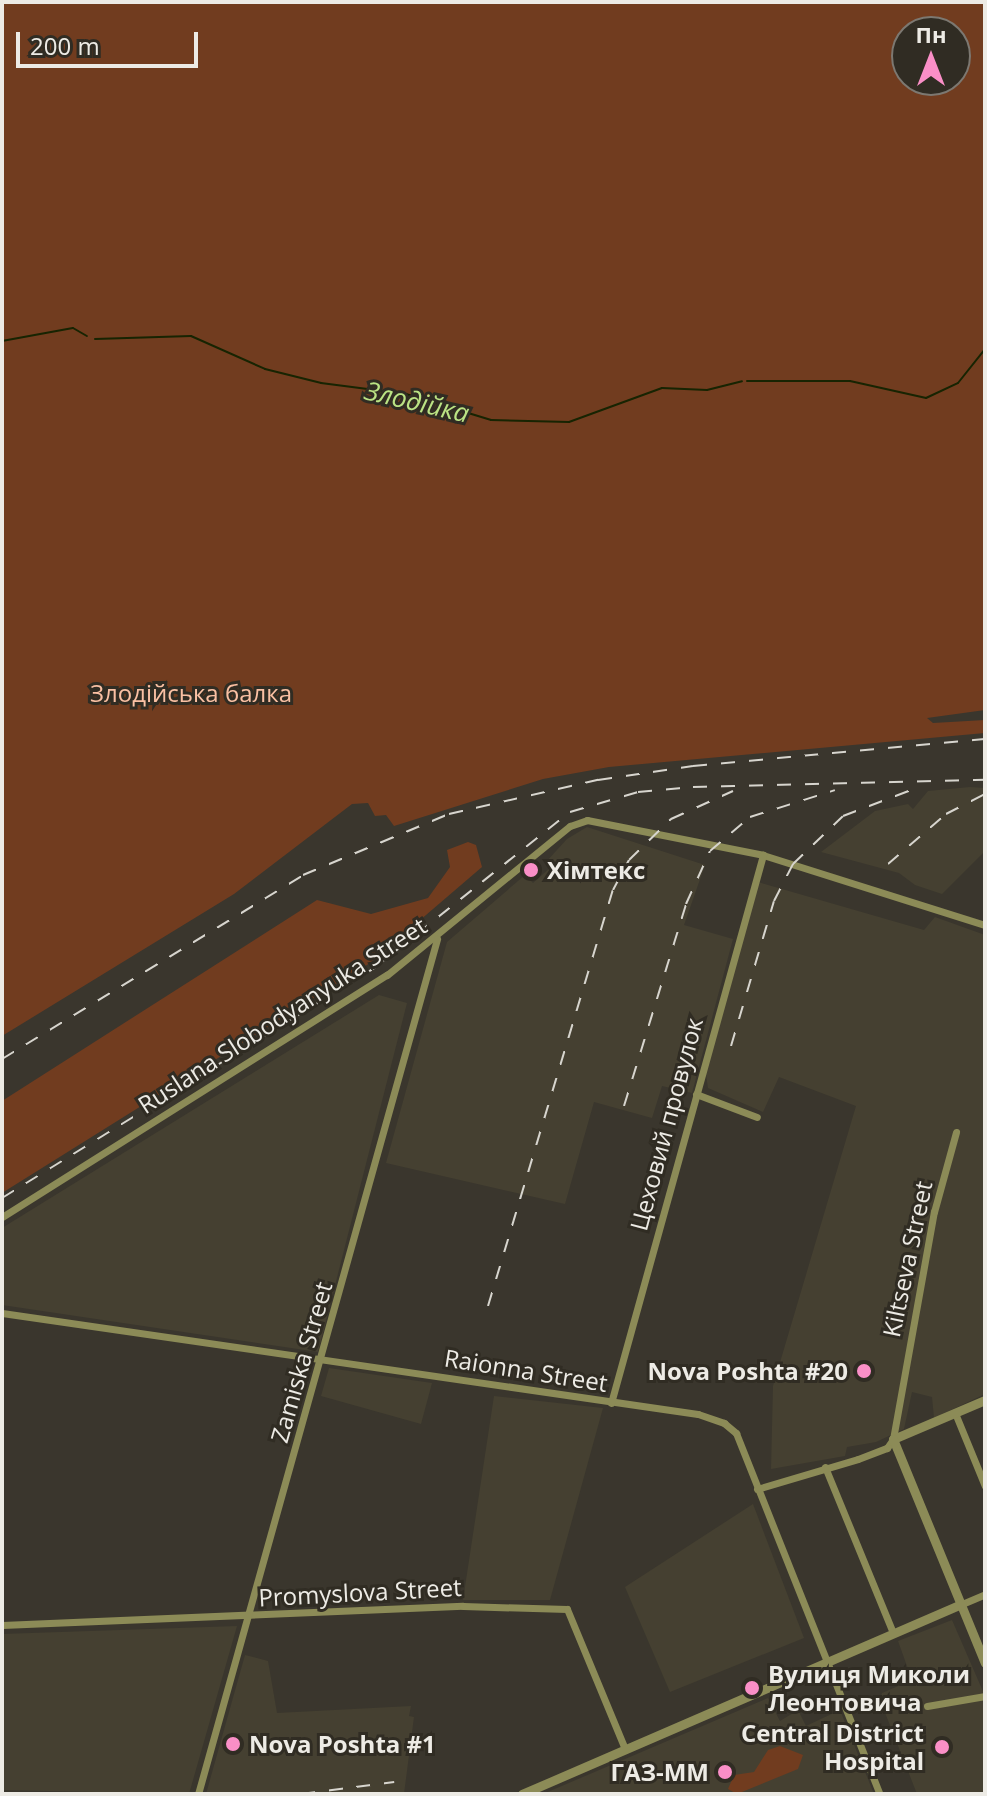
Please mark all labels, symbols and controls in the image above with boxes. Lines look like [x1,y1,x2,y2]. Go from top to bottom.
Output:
scale bar [20,16,202,66]
north arrow [891,16,971,96]
text: Пн [916,19,946,49]
text: 200 m [30,29,100,62]
water label: Злодійка [362,375,472,429]
park label: Злодійська балка [90,679,292,707]
place label: Хімтекс [547,856,645,884]
marker: Хімтекс [522,861,540,879]
street label: Ruslana Slobodyanyuka Street [132,911,432,1119]
street label: Цеховий провулок [624,1014,708,1234]
street label: Kiltseva Street [876,1178,938,1340]
street label: Zamiska Street [264,1278,338,1446]
street label: Raionna Street [442,1343,610,1397]
place label: Nova Poshta #20 [648,1357,848,1385]
marker: Nova Poshta #20 [855,1362,873,1380]
street label: Promyslova Street [258,1572,462,1612]
place label: Вулиця Миколи Леонтовича [768,1660,970,1716]
marker: Вулиця Миколи Леонтовича [743,1679,761,1697]
place label: Central District Hospital [741,1719,924,1775]
place label: Nova Poshta #1 [249,1730,436,1758]
marker: Nova Poshta #1 [224,1735,242,1753]
marker: Central District Hospital [931,1736,953,1758]
place label: ГАЗ-ММ [610,1758,709,1786]
marker: ГАЗ-ММ [716,1763,734,1781]

